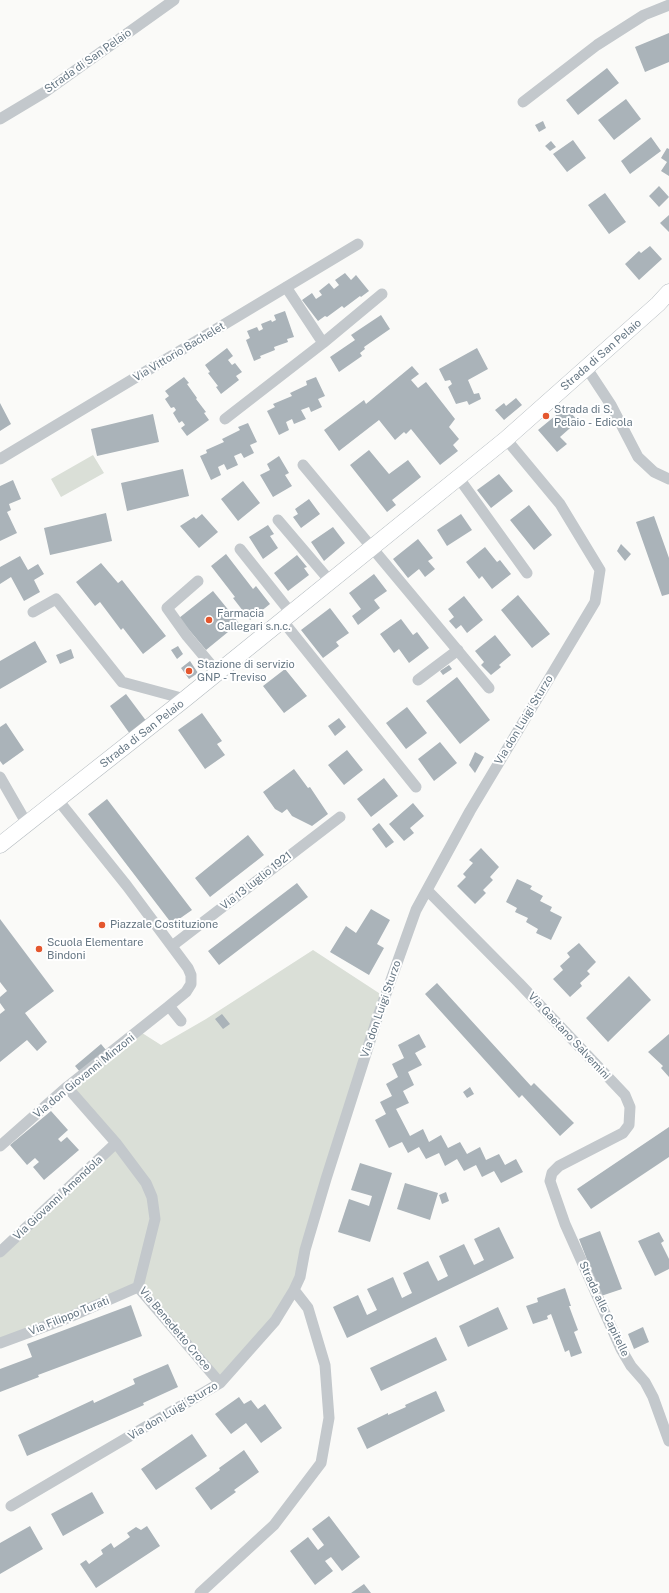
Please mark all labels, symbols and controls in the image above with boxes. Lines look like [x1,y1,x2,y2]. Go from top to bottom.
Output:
street label: Strada di San Pelaio [42,26,134,96]
street label: Strada di San Pelaio [558,316,644,394]
street label: Via Vittorio Bachelet [131,319,227,385]
place label: Strada di S. Pelaio - Edicola [554,403,633,429]
marker: Strada di S. Pelaio - Edicola [541,411,551,421]
place label: Farmacia Callegari s.n.c. [217,607,291,633]
marker: Farmacia Callegari s.n.c. [204,615,214,625]
place label: Stazione di servizio GNP - Treviso [197,658,295,684]
marker: Stazione di servizio GNP - Treviso [184,666,194,676]
street label: Via don Luigi Sturzo [492,673,556,767]
street label: Strada di San Pelaio [97,697,187,771]
street label: Via 13 luglio 1921 [218,849,294,913]
place label: Piazzale Costituzione [110,918,218,932]
marker: Piazzale Costituzione [97,920,107,930]
place label: Scuola Elementare Bindoni [47,936,144,962]
marker: Scuola Elementare Bindoni [34,944,44,954]
street label: Via don Luigi Sturzo [358,959,404,1059]
street label: Via Gaetano Salvemini [525,990,613,1082]
street label: Via don Giovanni Minzoni [31,1031,137,1121]
street label: Via Giovanni Amendola [11,1153,105,1243]
street label: Strada alle Capitelle [576,1259,632,1359]
street label: Via Benedetto Croce [136,1285,214,1373]
street label: Via Filippo Turati [27,1294,111,1338]
street label: Via don Luigi Sturzo [126,1379,220,1443]

